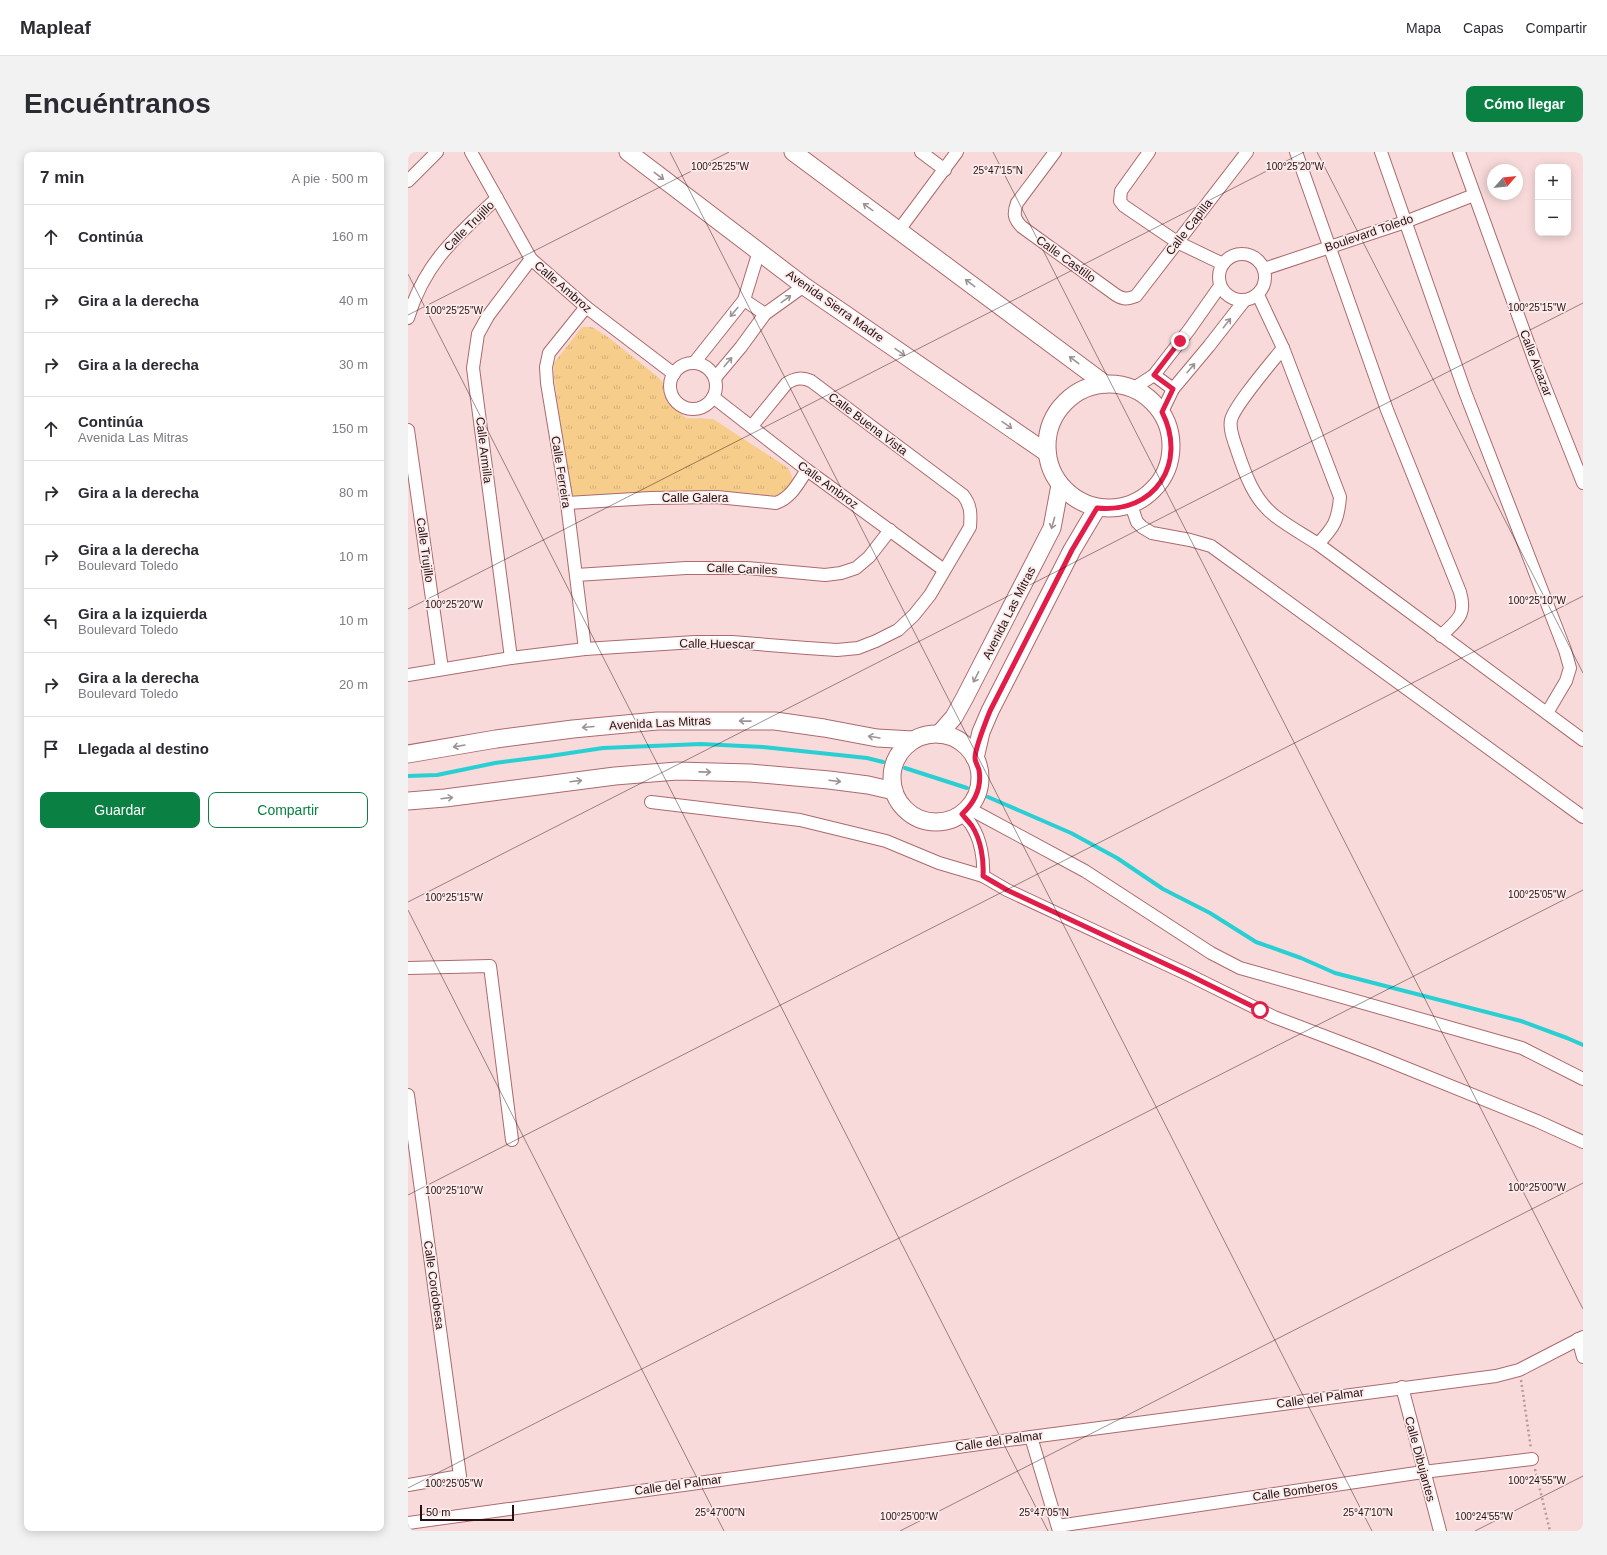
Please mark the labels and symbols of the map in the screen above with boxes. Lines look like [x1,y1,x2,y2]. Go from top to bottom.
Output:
text: 100°25'25"W [691,161,749,172]
text: 100°25'20"W [1266,161,1324,172]
north arrow [1487,164,1523,200]
text: 25°47'15"N [973,165,1023,176]
one-way arrow [654,171,665,180]
street label: Calle Capilla [1163,196,1215,258]
street label: Calle Trujillo [441,198,497,254]
one-way arrow [863,203,874,211]
street label: Boulevard Toledo [1323,211,1415,255]
street label: Calle Castillo [1034,233,1099,285]
street label: Calle Ambroz [531,258,595,316]
street label: Avenida Sierra Madre [784,267,887,345]
one-way arrow [964,279,975,287]
one-way arrow [781,295,792,303]
text: 100°25'15"W [1508,302,1566,313]
text: 100°25'25"W [425,305,483,316]
one-way arrow [729,307,738,318]
one-way arrow [1223,318,1231,329]
street label: Calle Alcazar [1517,328,1555,398]
route end [1171,332,1189,350]
one-way arrow [894,348,906,356]
one-way arrow [1069,356,1080,365]
one-way arrow [723,357,732,368]
one-way arrow [1186,363,1195,373]
street label: Calle Buena Vista [826,390,910,458]
street label: Calle Armilla [473,416,495,484]
one-way arrow [1001,421,1012,429]
street label: Calle Ferreira [548,435,574,509]
street label: Calle Ambroz [795,458,861,512]
street label: Calle Galera [662,491,729,505]
one-way arrow [1049,516,1056,529]
street label: Calle Trujillo [414,517,437,584]
street label: Calle Caniles [706,561,778,577]
street label: Avenida Las Mitras [980,564,1038,662]
text: 100°25'10"W [1508,595,1566,606]
text: 100°25'20"W [425,599,483,610]
street label: Calle Huescar [679,636,755,652]
one-way arrow [972,670,979,682]
street label: Avenida Las Mitras [609,713,711,733]
one-way arrow [739,717,752,725]
one-way arrow [582,724,595,731]
one-way arrow [868,733,881,741]
one-way arrow [453,742,466,750]
one-way arrow [698,768,711,776]
one-way arrow [569,777,582,785]
one-way arrow [828,777,841,785]
one-way arrow [440,794,453,802]
text: 100°25'05"W [1508,889,1566,900]
text: 100°25'15"W [425,892,483,903]
route start [1251,1001,1269,1019]
text: 100°25'00"W [1508,1182,1566,1193]
text: 100°25'10"W [425,1185,483,1196]
street label: Calle Cordobesa [421,1240,447,1331]
street label: Calle del Palmar [1275,1385,1365,1411]
street label: Calle Dibujantes [1402,1415,1438,1503]
street label: Calle del Palmar [954,1428,1044,1454]
street label: Calle del Palmar [633,1472,723,1498]
text: 100°24'55"W [1508,1475,1566,1486]
text: 100°25'05"W [425,1478,483,1489]
street label: Calle Bomberos [1252,1478,1338,1504]
scale bar [420,1503,514,1522]
text: 25°47'00"N [695,1507,745,1518]
text: 25°47'05"N [1019,1507,1069,1518]
text: 25°47'10"N [1343,1507,1393,1518]
text: 100°25'00"W [880,1511,938,1522]
text: 100°24'55"W [1455,1511,1513,1522]

